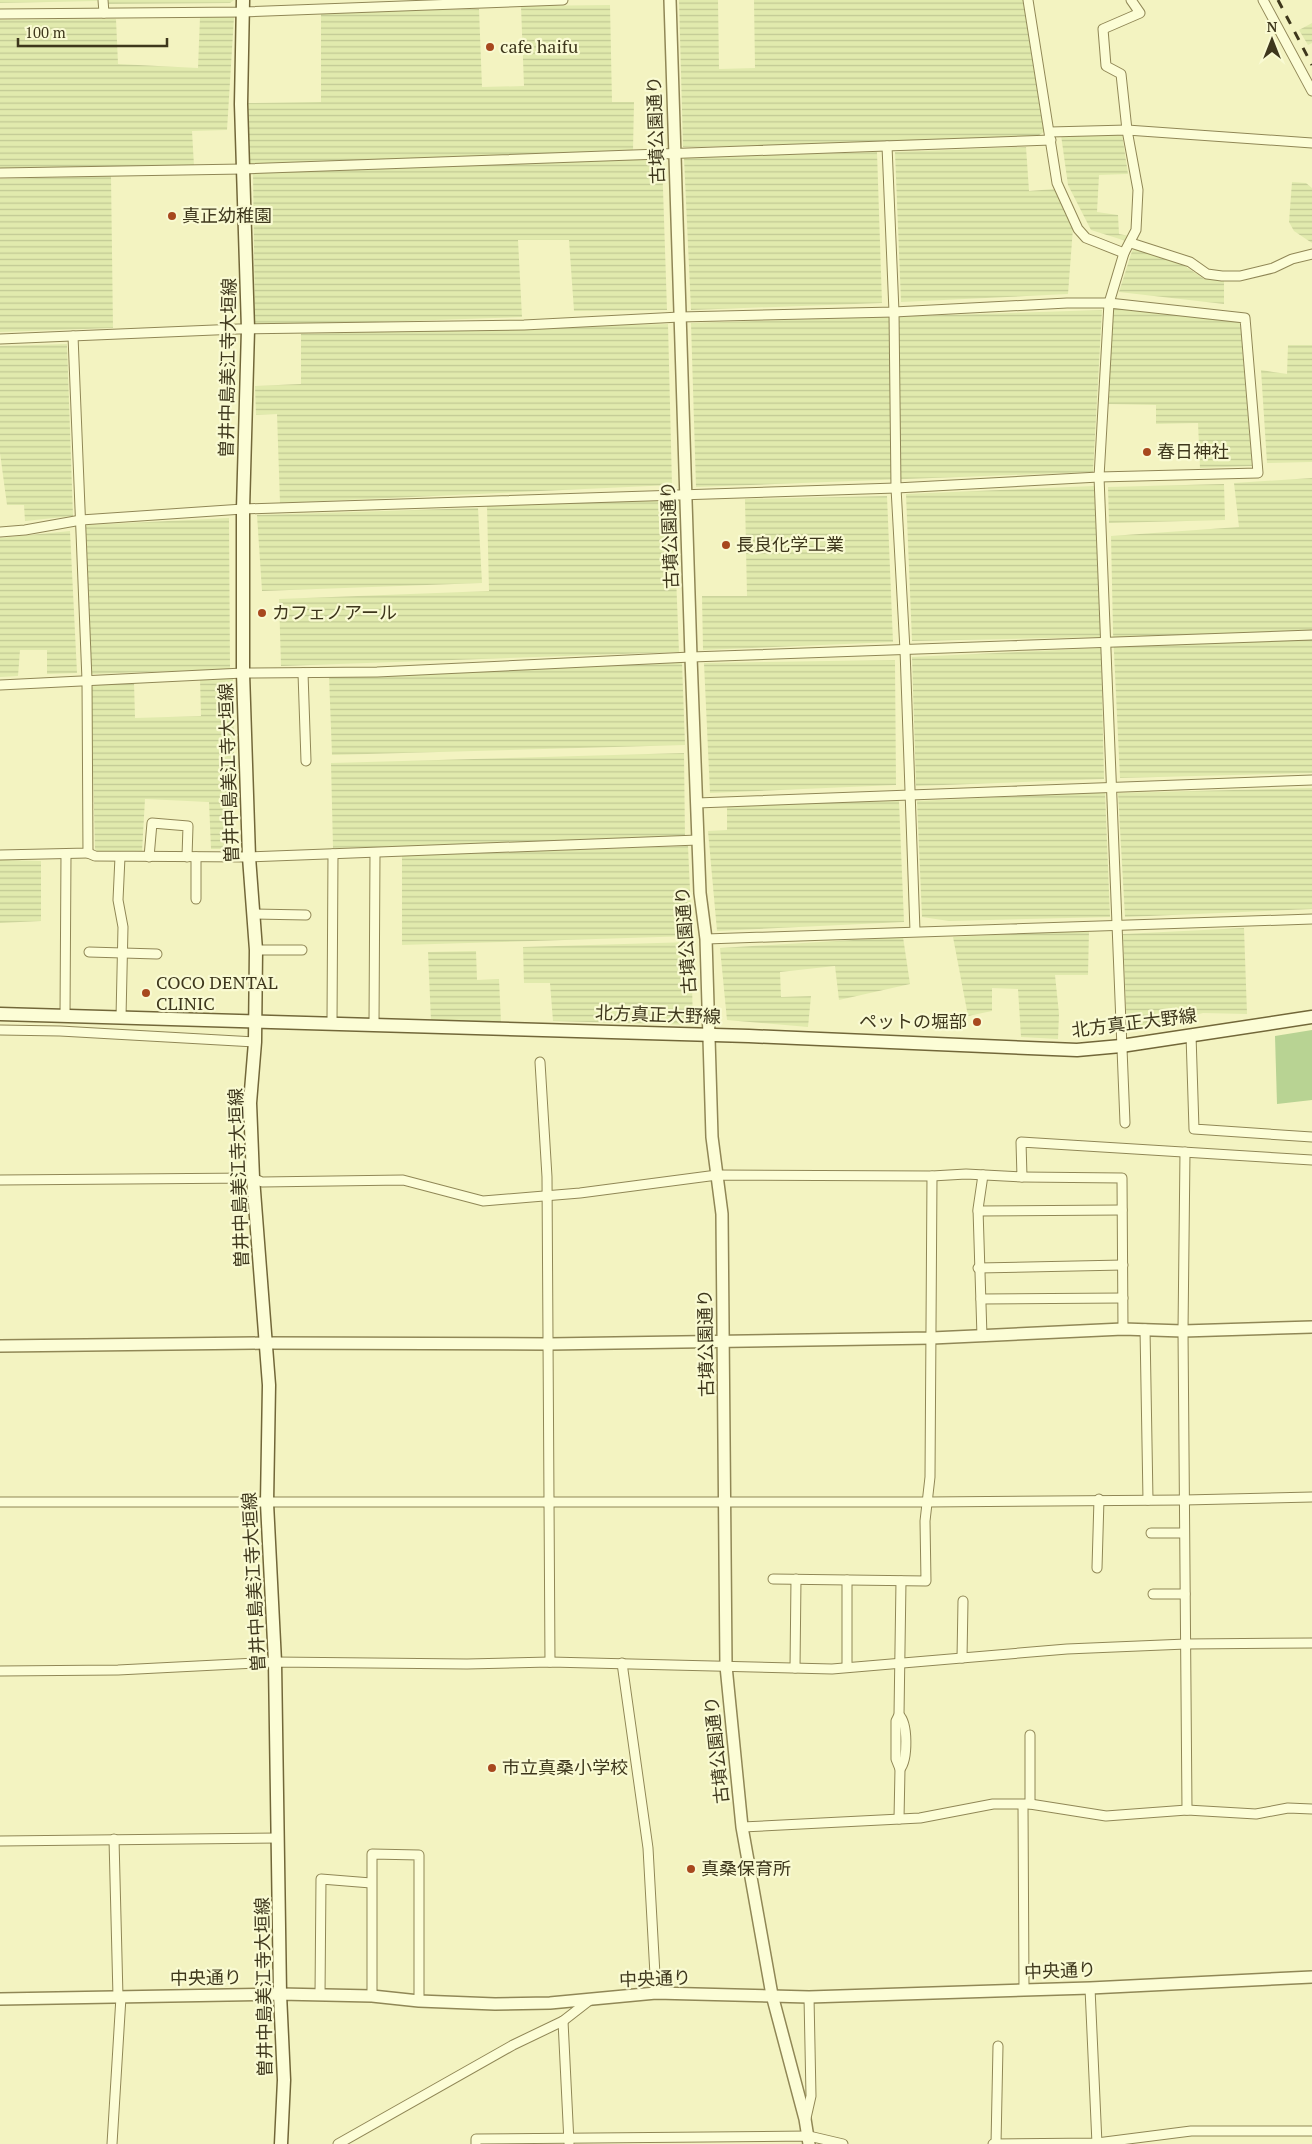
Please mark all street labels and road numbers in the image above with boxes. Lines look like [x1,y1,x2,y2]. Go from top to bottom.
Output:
street label: 古墳公園通り [641,76,669,184]
street label: 曽井中島美江寺大垣線 [213,278,241,458]
street label: 古墳公園通り [655,481,683,589]
street label: 曽井中島美江寺大垣線 [213,683,243,863]
street label: 古墳公園通り [669,885,701,995]
street label: 北方真正大野線 [595,1000,721,1028]
street label: 北方真正大野線 [1070,1002,1198,1042]
street label: 曽井中島美江寺大垣線 [223,1088,253,1268]
street label: 古墳公園通り [692,1289,718,1397]
street label: 曽井中島美江寺大垣線 [236,1492,270,1673]
street label: 古墳公園通り [698,1695,734,1805]
street label: 曽井中島美江寺大垣線 [249,1897,277,2077]
street label: 中央通り [1024,1957,1096,1983]
street label: 中央通り [170,1964,242,1990]
street label: 中央通り [619,1965,691,1991]

